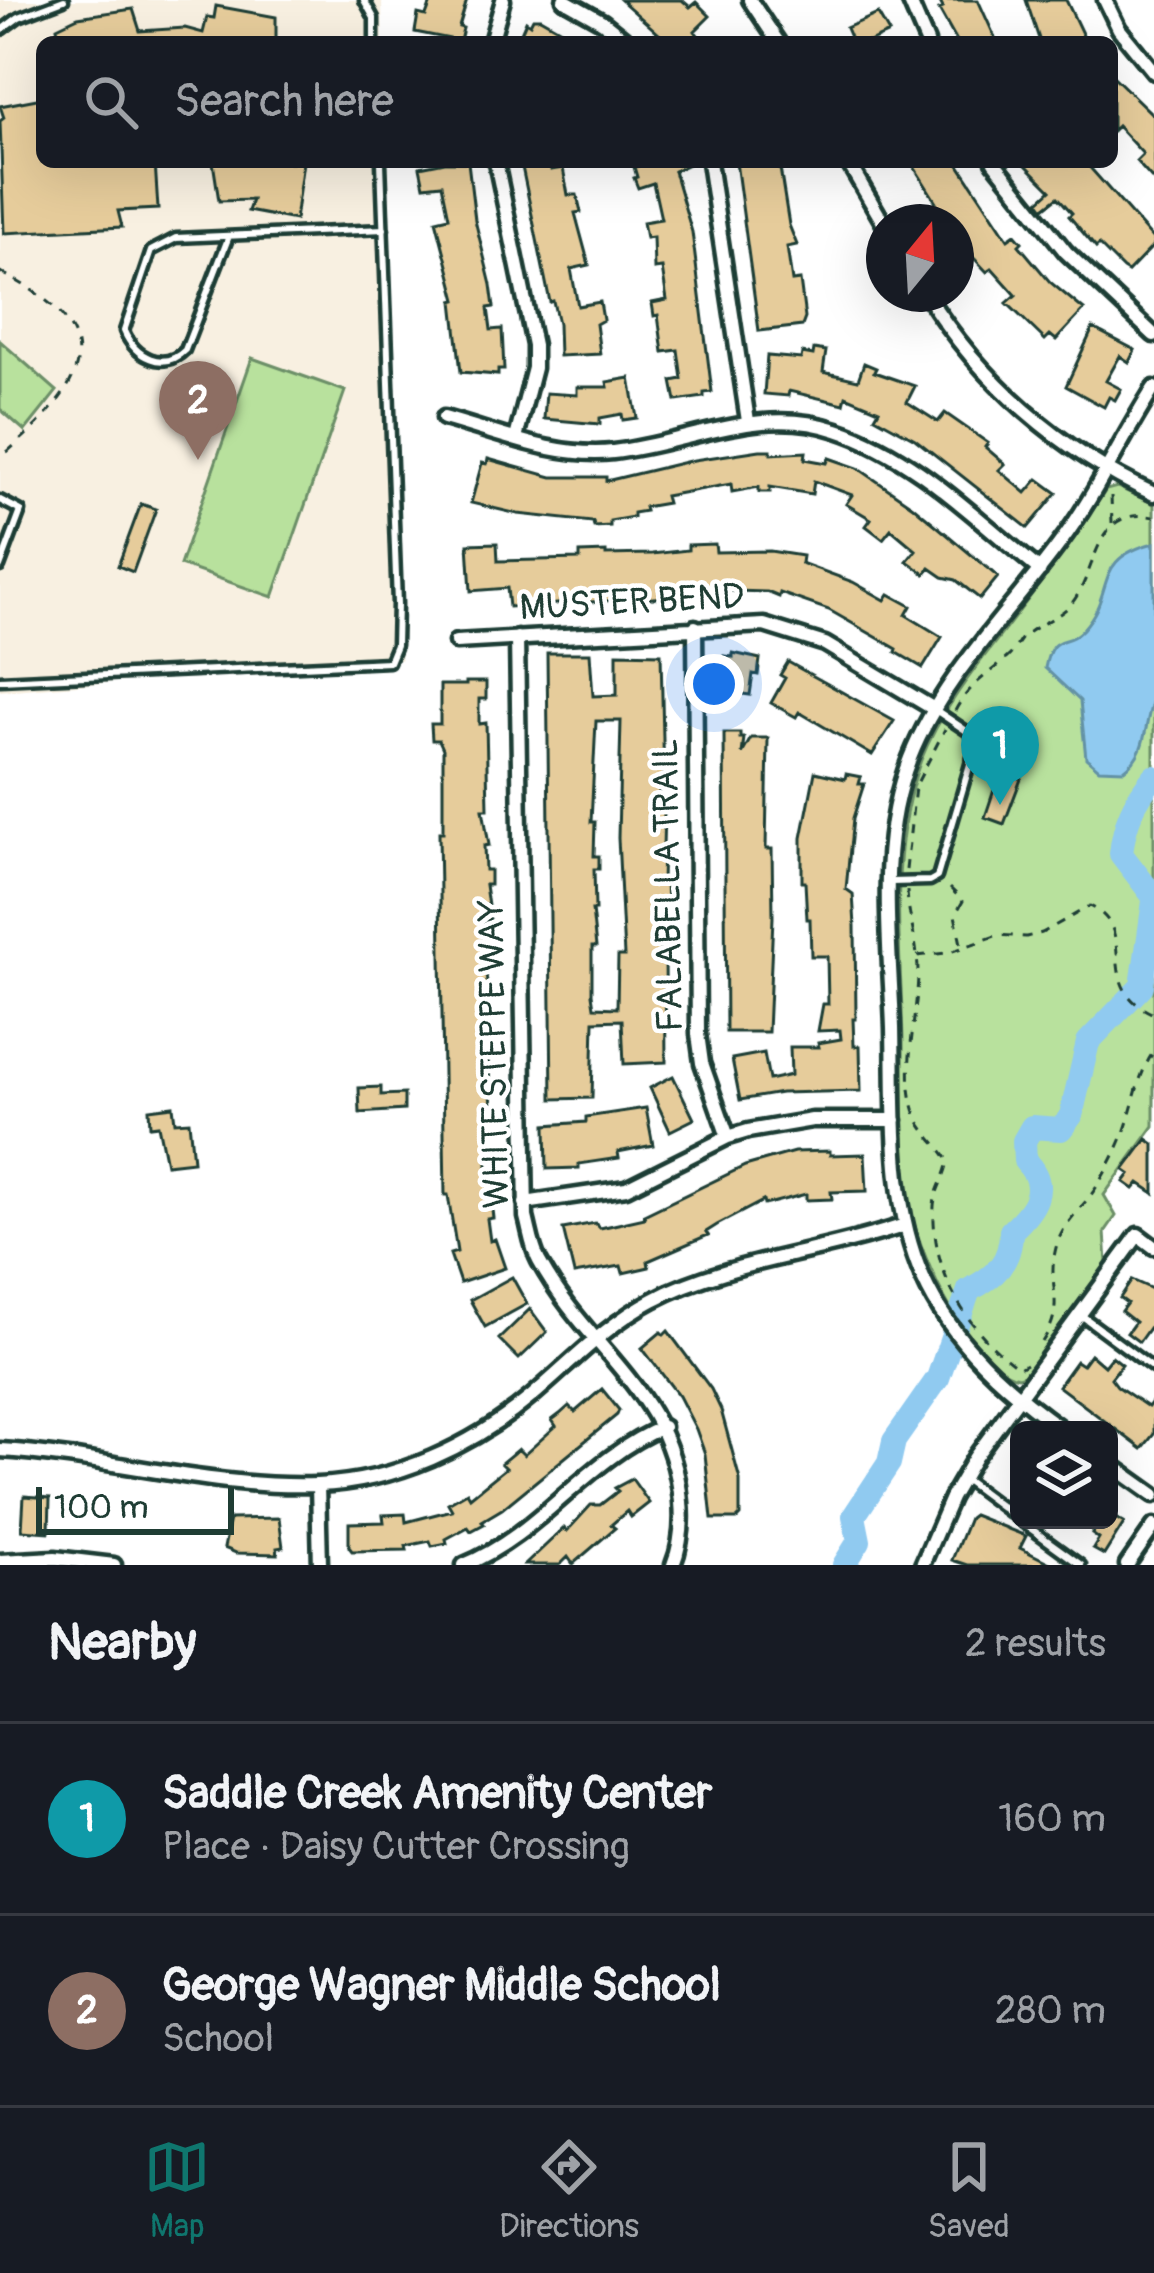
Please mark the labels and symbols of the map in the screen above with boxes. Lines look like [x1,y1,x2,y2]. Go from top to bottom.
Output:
north arrow [866,204,974,312]
pin: 2 [159,361,237,460]
street label: MUSTER BEND [519,574,745,630]
your location [684,654,744,714]
pin: 1 [961,706,1039,805]
street label: FALABELLA TRAIL [643,738,693,1032]
street label: WHITE STEPPE WAY [469,899,519,1209]
scale bar [36,1481,234,1534]

